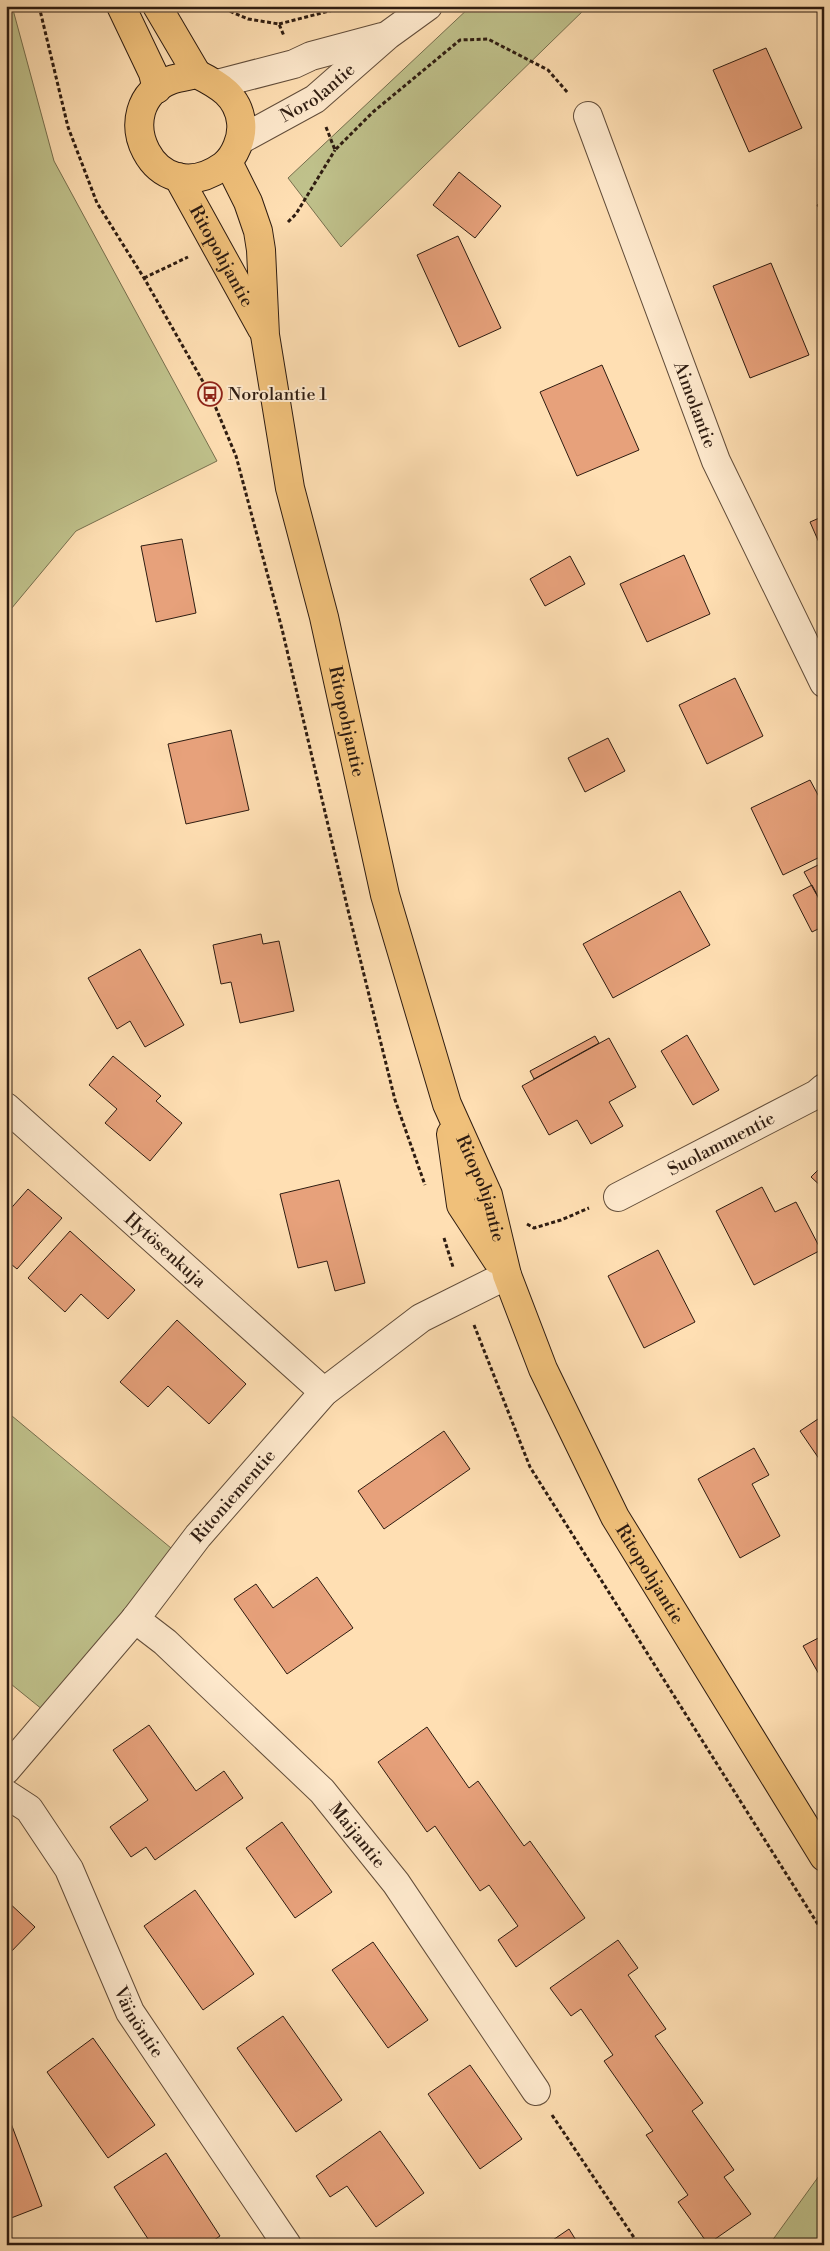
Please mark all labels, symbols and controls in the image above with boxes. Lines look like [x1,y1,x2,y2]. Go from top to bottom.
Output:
street label: Norolantie [276,58,360,127]
street label: Ritopohjantie [184,201,259,311]
street label: Aimolantie [668,357,722,451]
bus stop icon: Norolantie 1 [197,381,223,407]
place label: Norolantie 1 [228,383,327,406]
street label: Ritopohjantie [324,664,370,779]
street label: Suolammentie [663,1106,779,1181]
street label: Ritopohjantie [451,1131,510,1244]
street label: Hytösenkuja [120,1207,212,1293]
street label: Ritoniementie [186,1444,280,1548]
street label: Ritopohjantie [611,1520,689,1628]
street label: Maijantie [324,1798,391,1873]
street label: Väinöntie [109,1982,169,2062]

